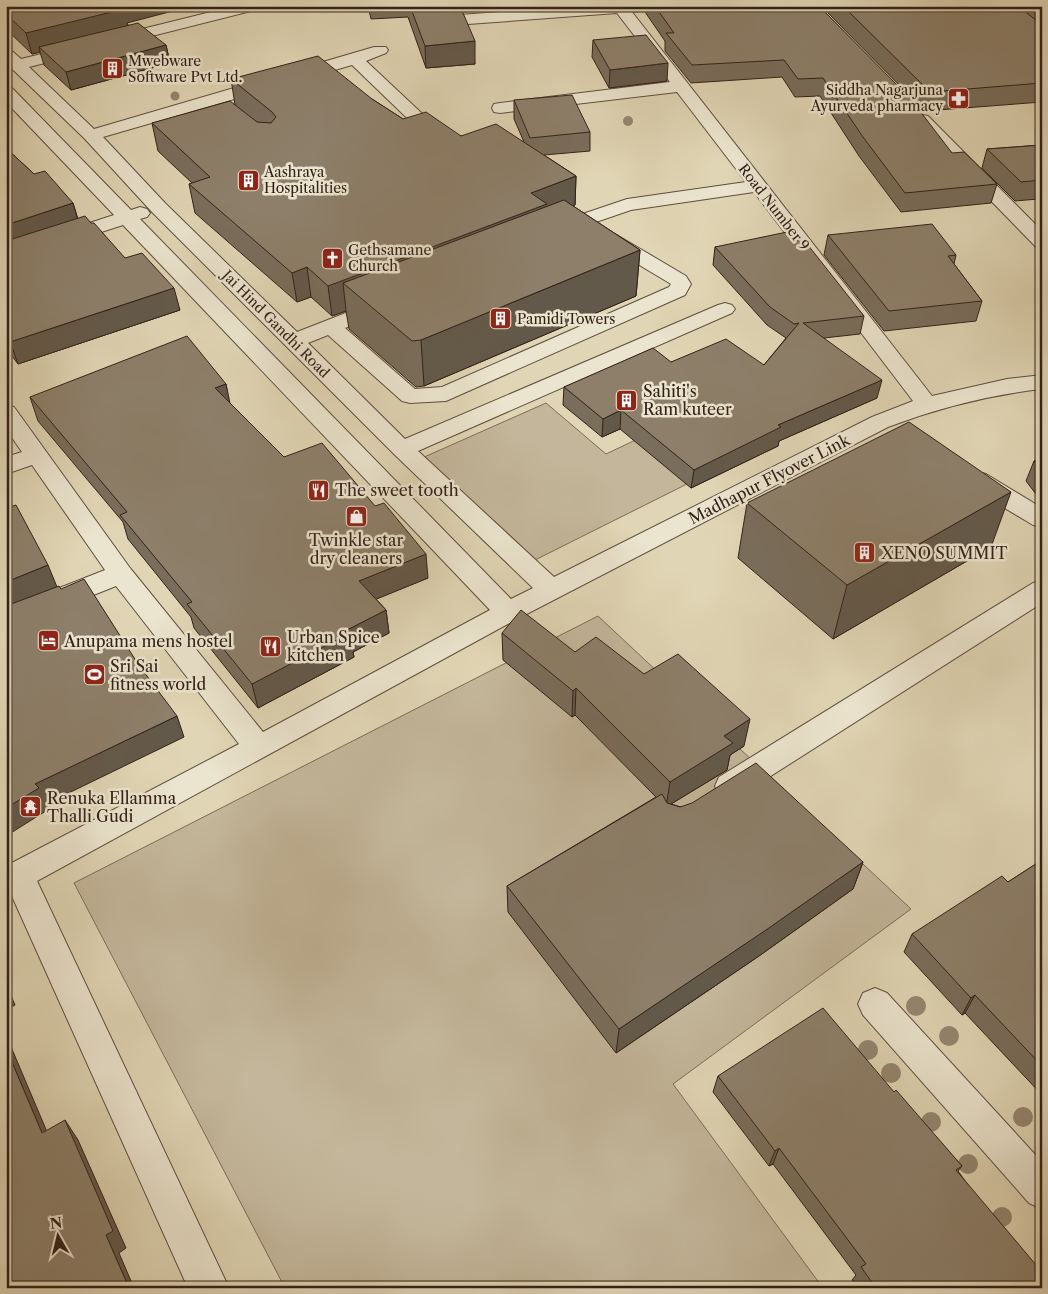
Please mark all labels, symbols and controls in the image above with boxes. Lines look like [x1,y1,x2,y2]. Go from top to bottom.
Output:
place label: Mwebware Software Pvt Ltd. [128,52,242,86]
building icon: Mwebware Software Pvt Ltd. [100,57,124,81]
place label: Siddha Nagarjuna Ayurveda pharmacy [810,81,944,115]
pharmacy icon: Siddha Nagarjuna Ayurveda pharmacy [947,86,971,110]
street label: Road Number 9 [735,160,813,254]
place label: Aashraya Hospitalities [263,163,347,197]
building icon: Aashraya Hospitalities [236,168,260,192]
place label: Gethsamane Church [348,241,431,275]
church icon: Gethsamane Church [320,246,344,270]
street label: Jai Hind Gandhi Road [217,265,334,382]
building icon: Pamidi Towers [489,307,513,331]
place label: Pamidi Towers [517,310,615,328]
place label: Sahiti's Ram kuteer [643,381,732,419]
building icon: Sahiti's Ram kuteer [615,388,639,412]
street label: Madhapur Flyover Link [685,429,854,528]
restaurant icon: The sweet tooth [307,478,331,502]
place label: The sweet tooth [335,480,459,500]
shop icon: Twinkle star dry cleaners [344,504,368,528]
place label: Twinkle star dry cleaners [309,530,403,568]
building icon: XENO SUMMIT [853,541,877,565]
place label: XENO SUMMIT [880,543,1008,563]
place label: Urban Spice kitchen [287,627,380,665]
hotel icon: Anupama mens hostel [36,629,60,653]
place label: Anupama mens hostel [63,631,233,651]
restaurant icon: Urban Spice kitchen [259,634,283,658]
place label: Sri Sai fitness world [110,656,207,694]
sports icon: Sri Sai fitness world [82,663,106,687]
place label: Renuka Ellamma Thalli Gudi [47,788,177,826]
temple icon: Renuka Ellamma Thalli Gudi [19,795,43,819]
north arrow [32,1212,82,1262]
text: N [49,1213,63,1233]

